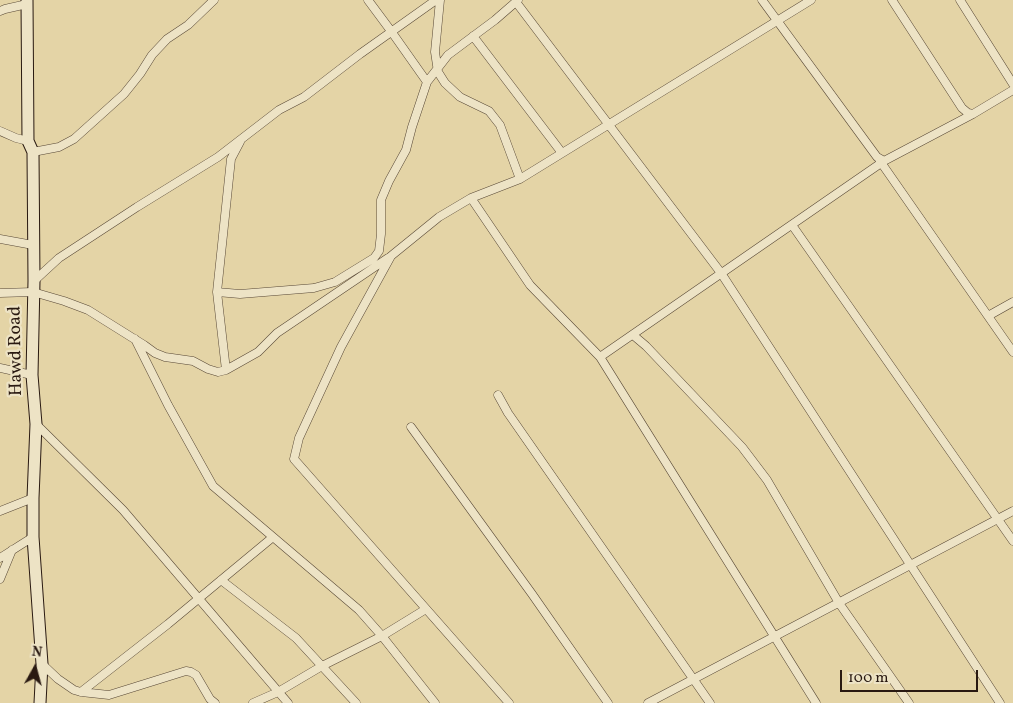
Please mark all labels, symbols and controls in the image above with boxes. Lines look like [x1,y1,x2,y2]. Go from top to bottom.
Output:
street label: Hawd Road [5,306,29,396]
north arrow [10,643,60,693]
text: N [31,643,43,663]
scale bar [843,660,980,692]
text: 100 m [848,668,888,689]

